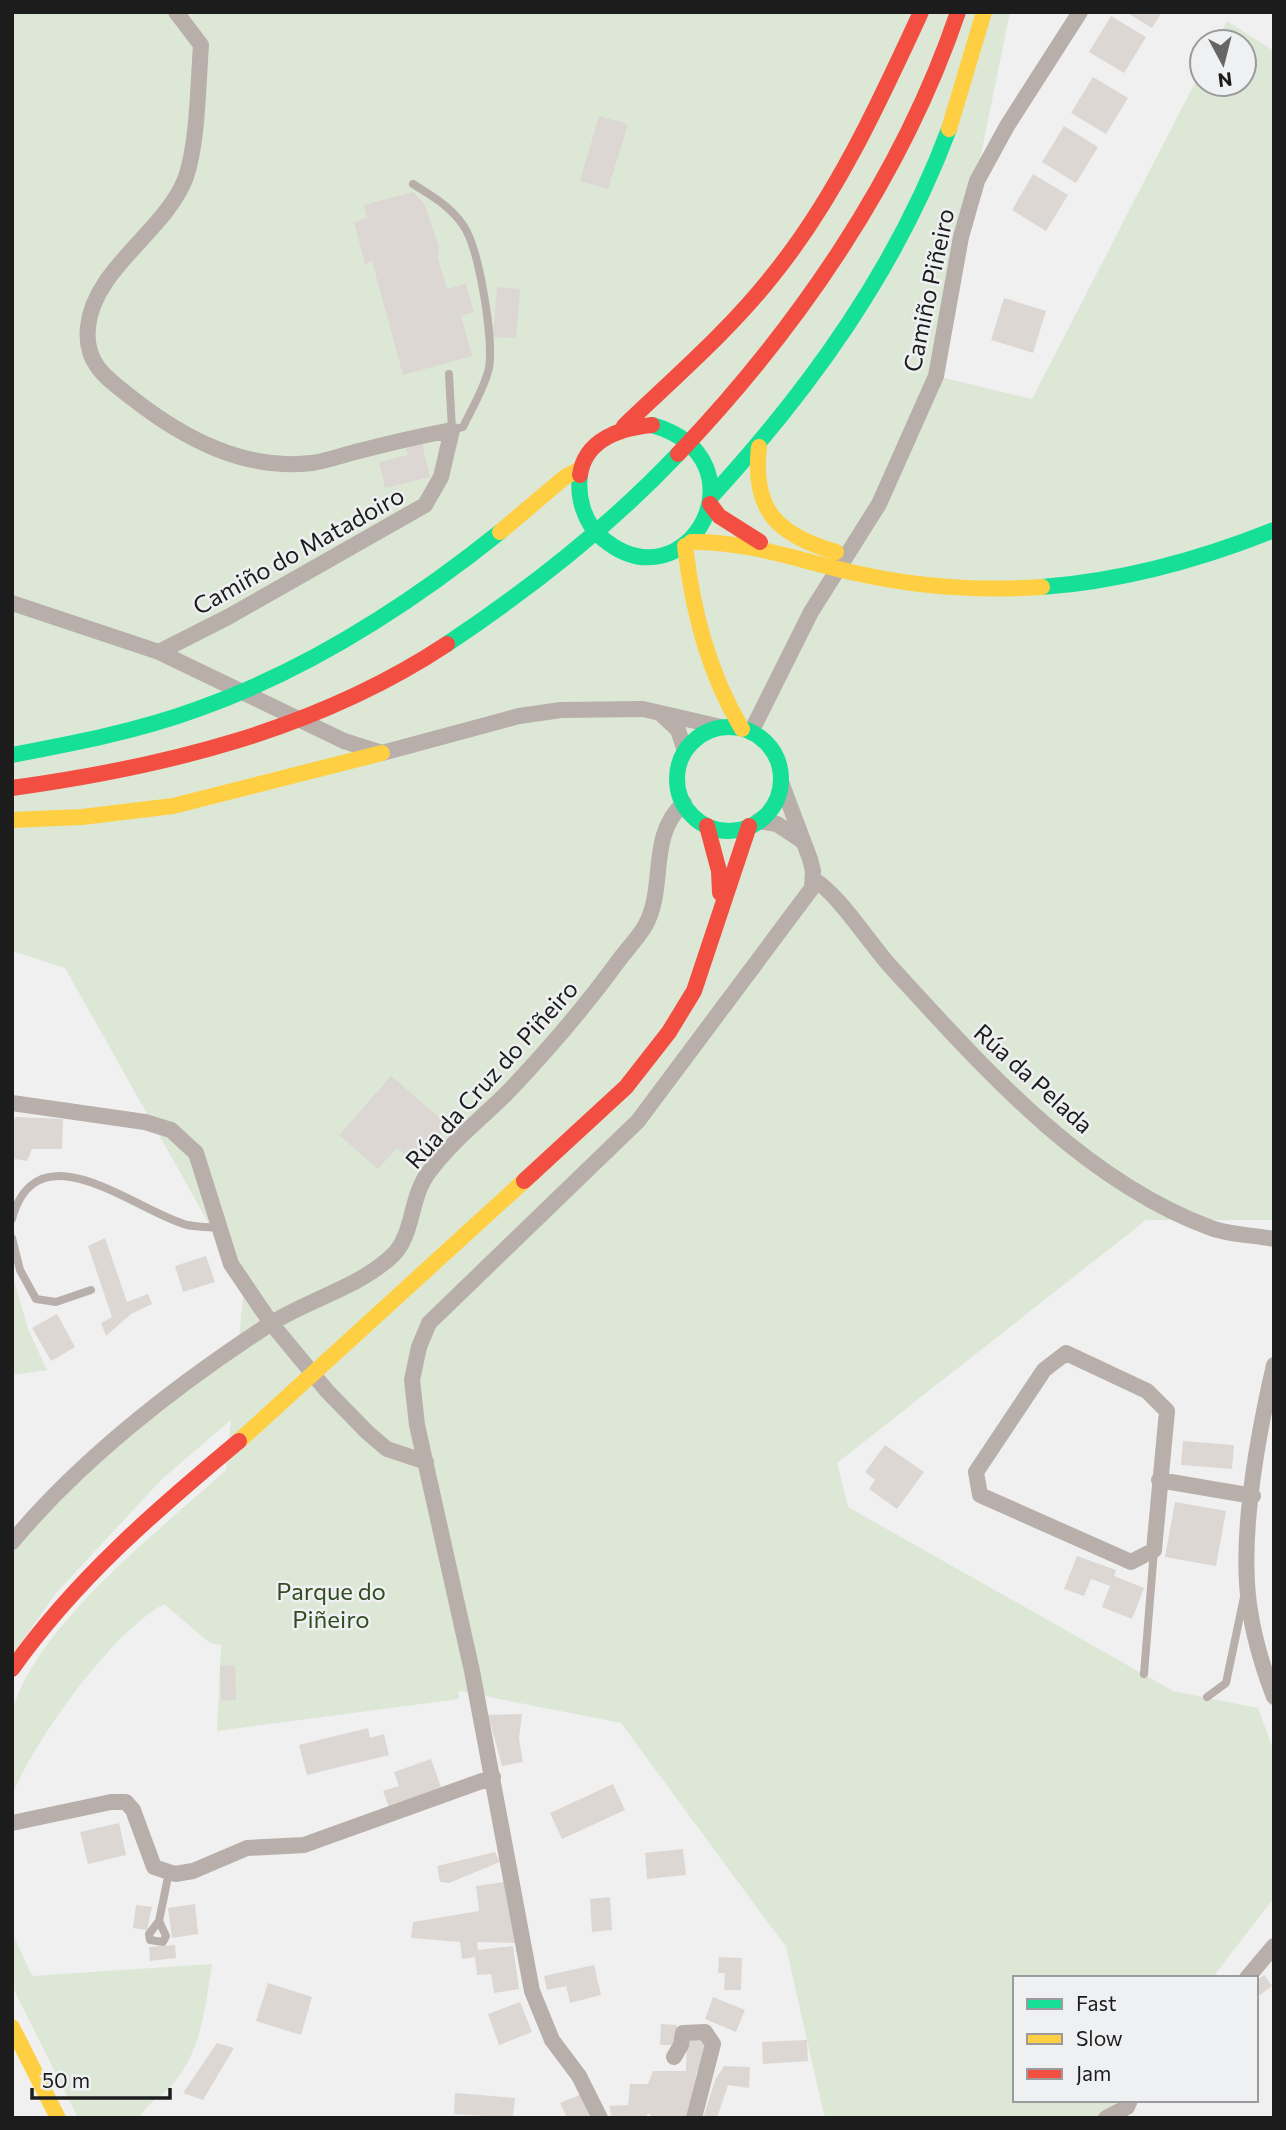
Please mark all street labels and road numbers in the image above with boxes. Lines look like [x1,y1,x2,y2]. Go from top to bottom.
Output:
street label: Camiño Piñeiro [897,206,959,374]
street label: Camiño do Matadoiro [187,480,409,620]
street label: Rúa da Cruz do Piñeiro [399,974,583,1174]
street label: Rúa da Pelada [969,1017,1099,1139]

